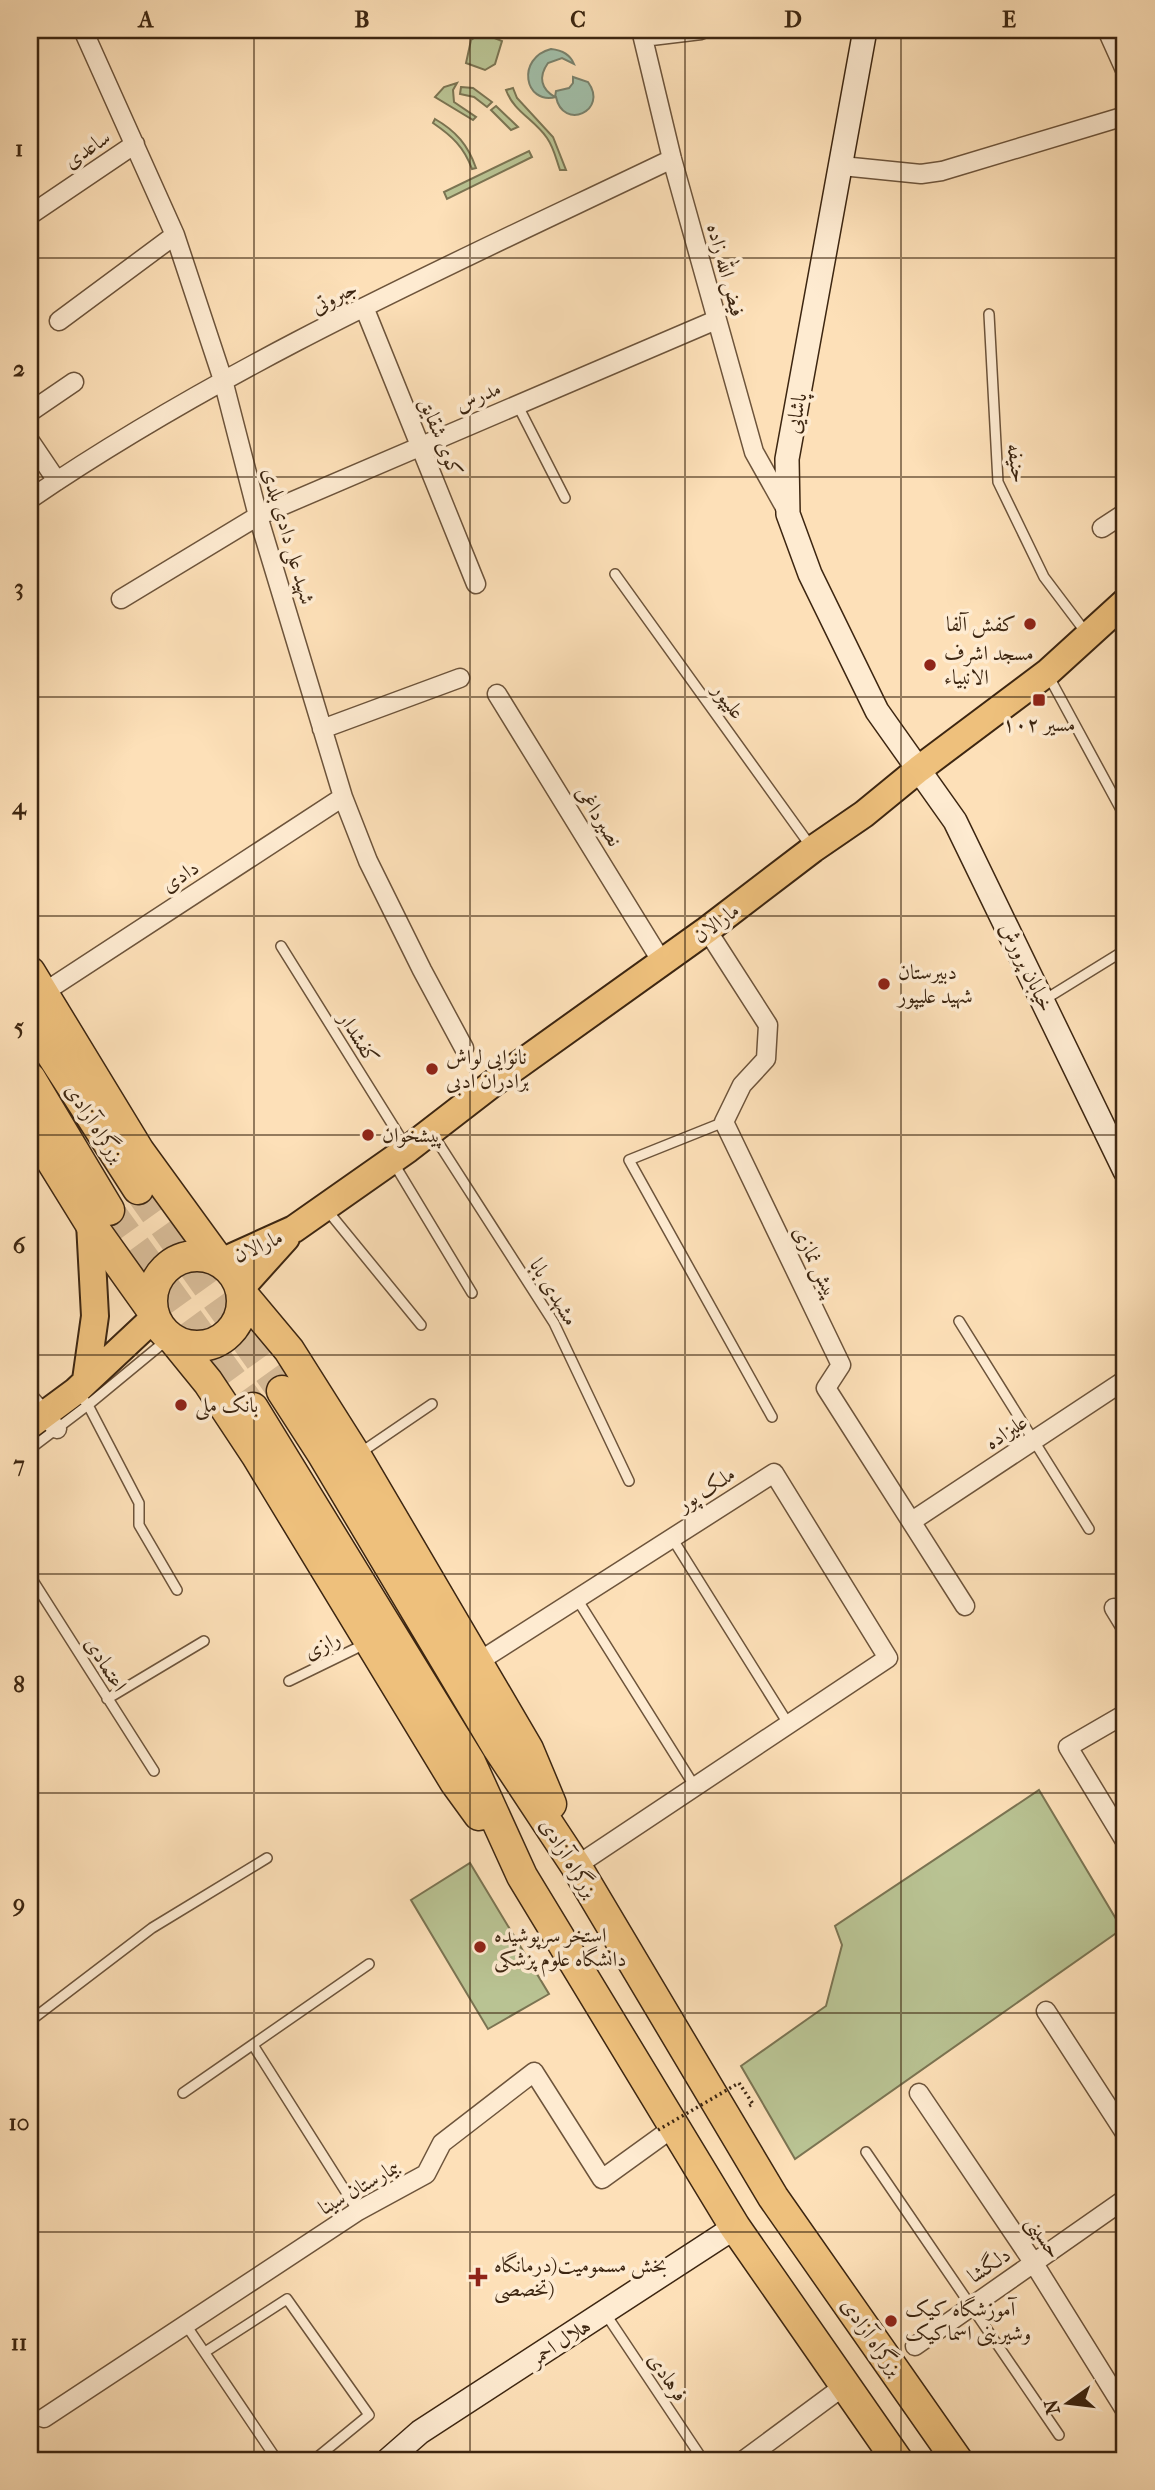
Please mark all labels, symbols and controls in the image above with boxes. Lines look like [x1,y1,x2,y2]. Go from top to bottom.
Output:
text: A [137,6,155,33]
text: B [355,6,370,33]
text: C [570,6,586,33]
text: D [784,6,802,33]
text: E [1002,6,1016,33]
street label: ساعدی [59,125,115,173]
text: 1 [15,135,23,162]
street label: فیض الله زاده [700,220,755,320]
street label: جبروتی [307,275,361,319]
text: 2 [13,355,25,382]
street label: مدرس [452,376,504,416]
street label: پاشایی [780,390,815,436]
street label: کوی شقایق [413,394,468,480]
street label: حنیفه [1002,441,1032,485]
street label: شهید علی دادی بلدی [254,465,320,608]
text: 3 [14,574,24,601]
place label: کفش آلفا [946,611,1016,638]
marker: کفش آلفا [1022,616,1038,632]
place label: مسجد اشرف الانبیاء [944,641,1034,690]
marker: مسجد اشرف الانبیاء [922,657,938,673]
street label: علیپور [705,677,750,725]
marker: مسیر ۱۰۲ [1031,692,1047,708]
place label: مسیر ۱۰۲ [1003,712,1076,736]
street label: نصیرداغی [571,781,627,851]
text: 4 [11,793,27,820]
street label: دادی [157,855,203,897]
street label: مارالان [688,898,744,948]
street label: خیابان پرورش [994,918,1059,1016]
place label: دبیرستان شهید علیپور [896,960,973,1010]
marker: دبیرستان شهید علیپور [876,976,892,992]
street label: کفشدار [333,1006,384,1068]
text: 5 [14,1013,24,1040]
place label: نانوایی لواش برادران ادبی [446,1045,529,1096]
marker: نانوایی لواش برادران ادبی [424,1061,440,1077]
street label: بزرگراه آزادی [60,1078,131,1168]
place label: پیشخوان [382,1123,442,1149]
marker: پیشخوان [360,1127,376,1143]
street label: پیش نمازی [786,1222,844,1303]
street label: مارالان [230,1225,286,1267]
text: 6 [13,1232,26,1259]
street label: مشهدی بابا [523,1254,583,1331]
place label: بانک ملی [195,1393,258,1421]
marker: بانک ملی [173,1397,189,1413]
street label: علیزاده [980,1410,1032,1454]
text: 7 [12,1451,25,1478]
street label: ملک پور [671,1461,741,1520]
street label: رازی [300,1626,344,1664]
street label: اعتمادی [80,1632,132,1696]
text: 8 [13,1671,25,1698]
street label: بزرگراه آزادی [534,1813,605,1903]
text: 9 [12,1890,25,1917]
place label: استخر سرپوشیده دانشگاه علوم پزشکی [494,1923,626,1977]
marker: استخر سرپوشیده دانشگاه علوم پزشکی [472,1939,488,1955]
text: 10 [9,2109,29,2136]
street label: بیمارستان سینا [314,2154,405,2221]
street label: حسینی [1019,2211,1067,2265]
street label: دلگشا [963,2241,1015,2288]
place label: بخش مسمومیت(درمانگاه تخصصی) [494,2252,667,2304]
marker: بخش مسمومیت(درمانگاه تخصصی) [468,2267,488,2287]
street label: بزرگراه آزادی [836,2292,909,2381]
place label: آموزشگاه کیک وشیرینی اسماکیک [905,2296,1031,2347]
street label: هلال احمر [523,2313,596,2373]
marker: آموزشگاه کیک وشیرینی اسماکیک [883,2313,899,2329]
text: 11 [11,2329,27,2356]
street label: فرهادی [642,2348,693,2406]
north arrow [1032,2368,1102,2438]
text: N [1040,2397,1065,2417]

